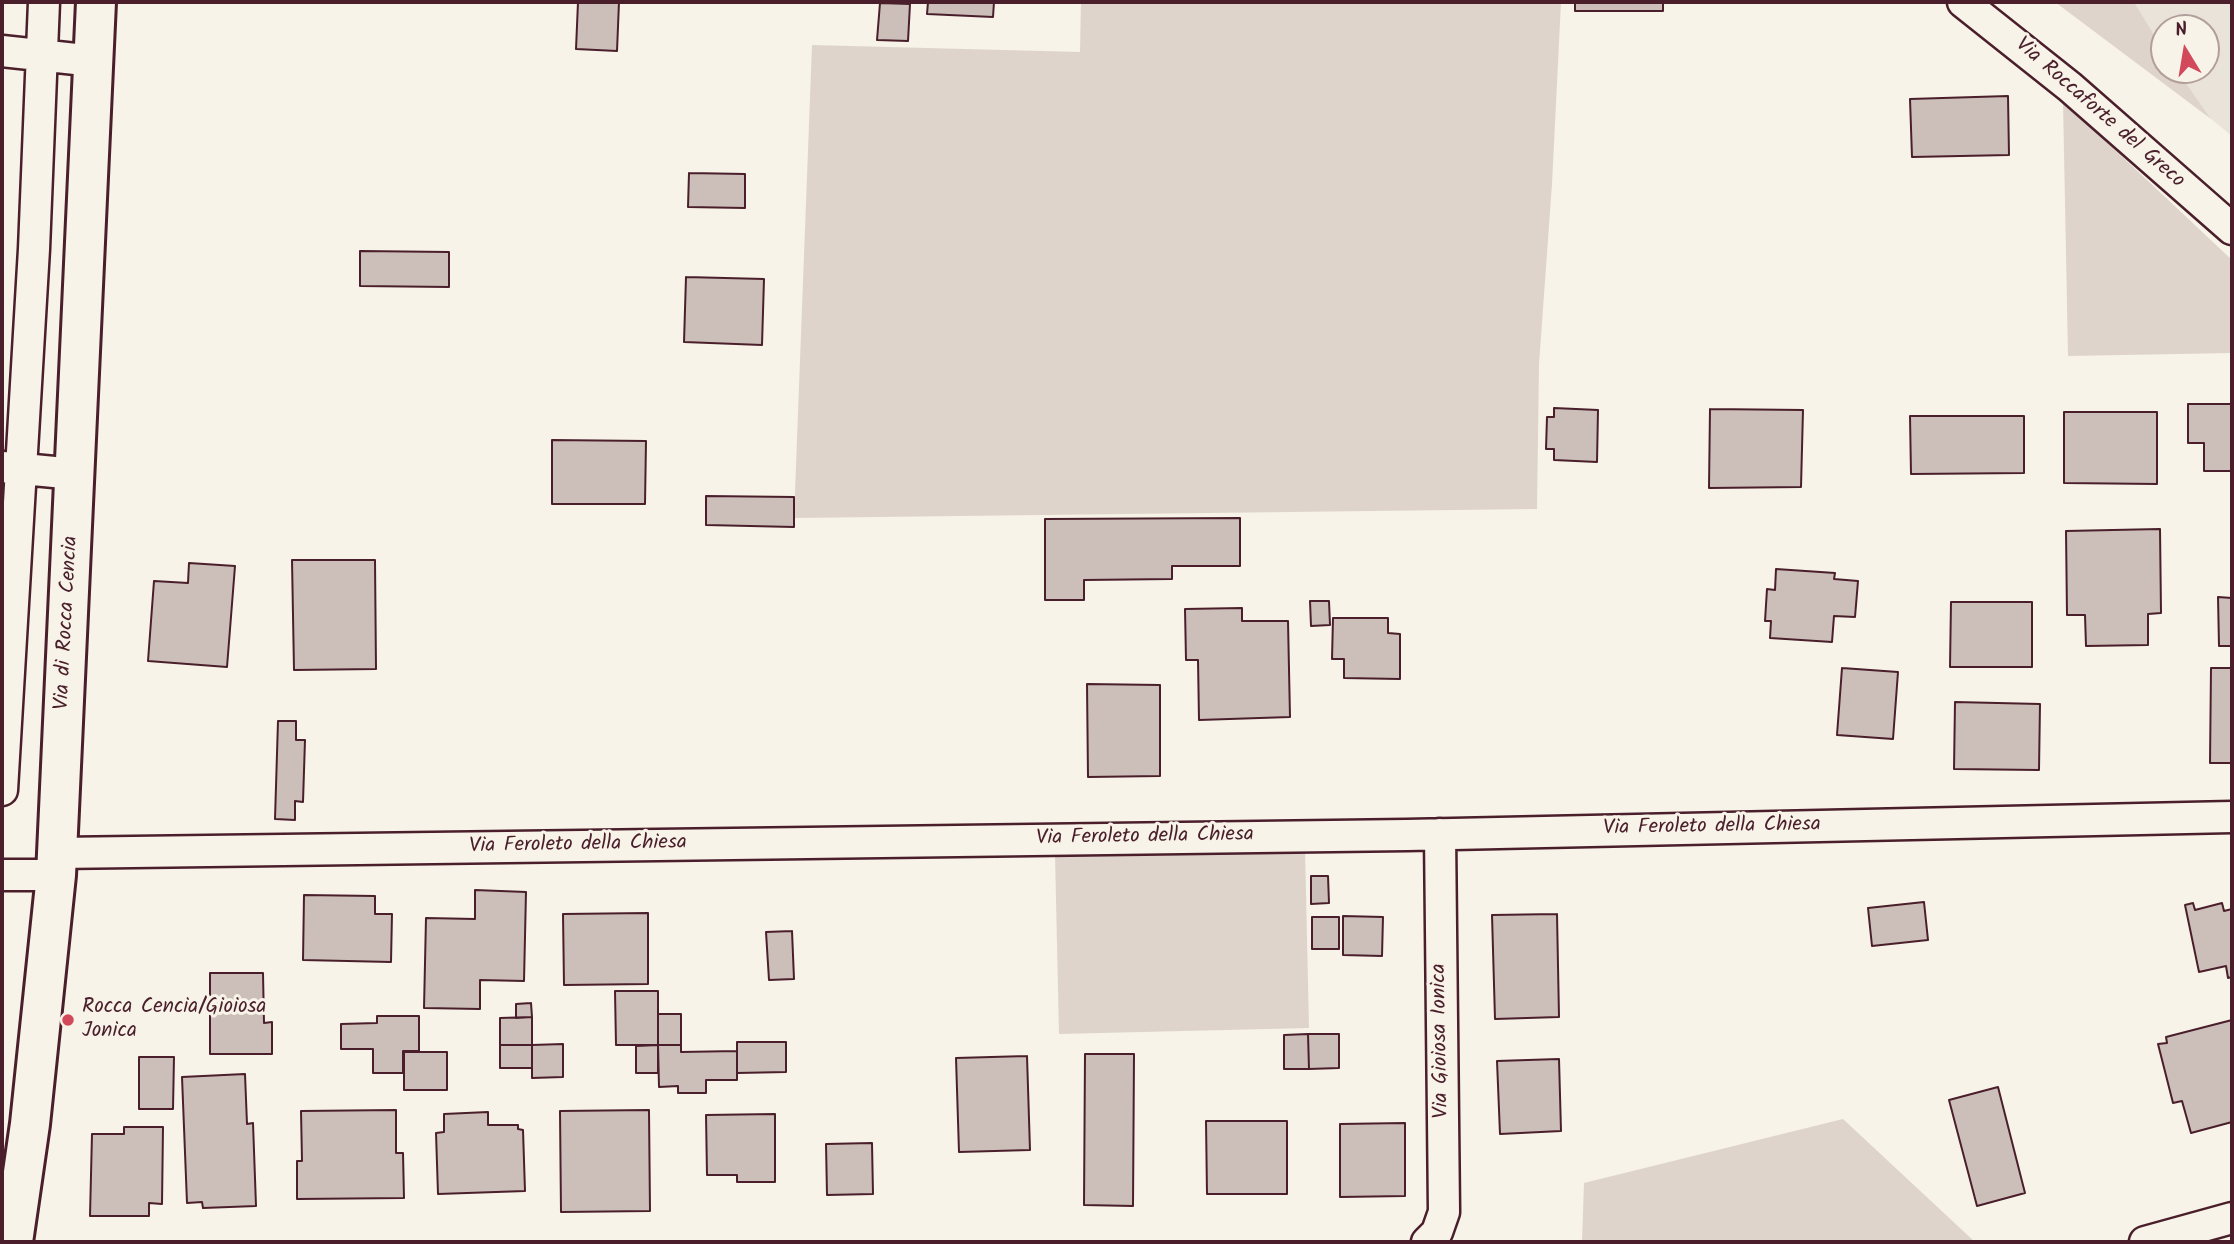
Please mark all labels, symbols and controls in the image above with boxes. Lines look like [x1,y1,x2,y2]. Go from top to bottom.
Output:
north arrow [2150,14,2220,84]
text: N [2173,14,2190,46]
street label: Via Roccaforte del Greco [2009,33,2189,195]
street label: Via di Rocca Cencia [51,535,85,711]
street label: Via Feroleto della Chiesa [1603,814,1821,842]
street label: Via Feroleto della Chiesa [1036,824,1254,852]
street label: Via Feroleto della Chiesa [469,832,687,860]
street label: Via Gioiosa Ionica [1428,963,1456,1119]
place label: Rocca Cencia/Gioiosa Jonica [82,995,266,1045]
marker: Rocca Cencia/Gioiosa Jonica [60,1012,76,1028]

